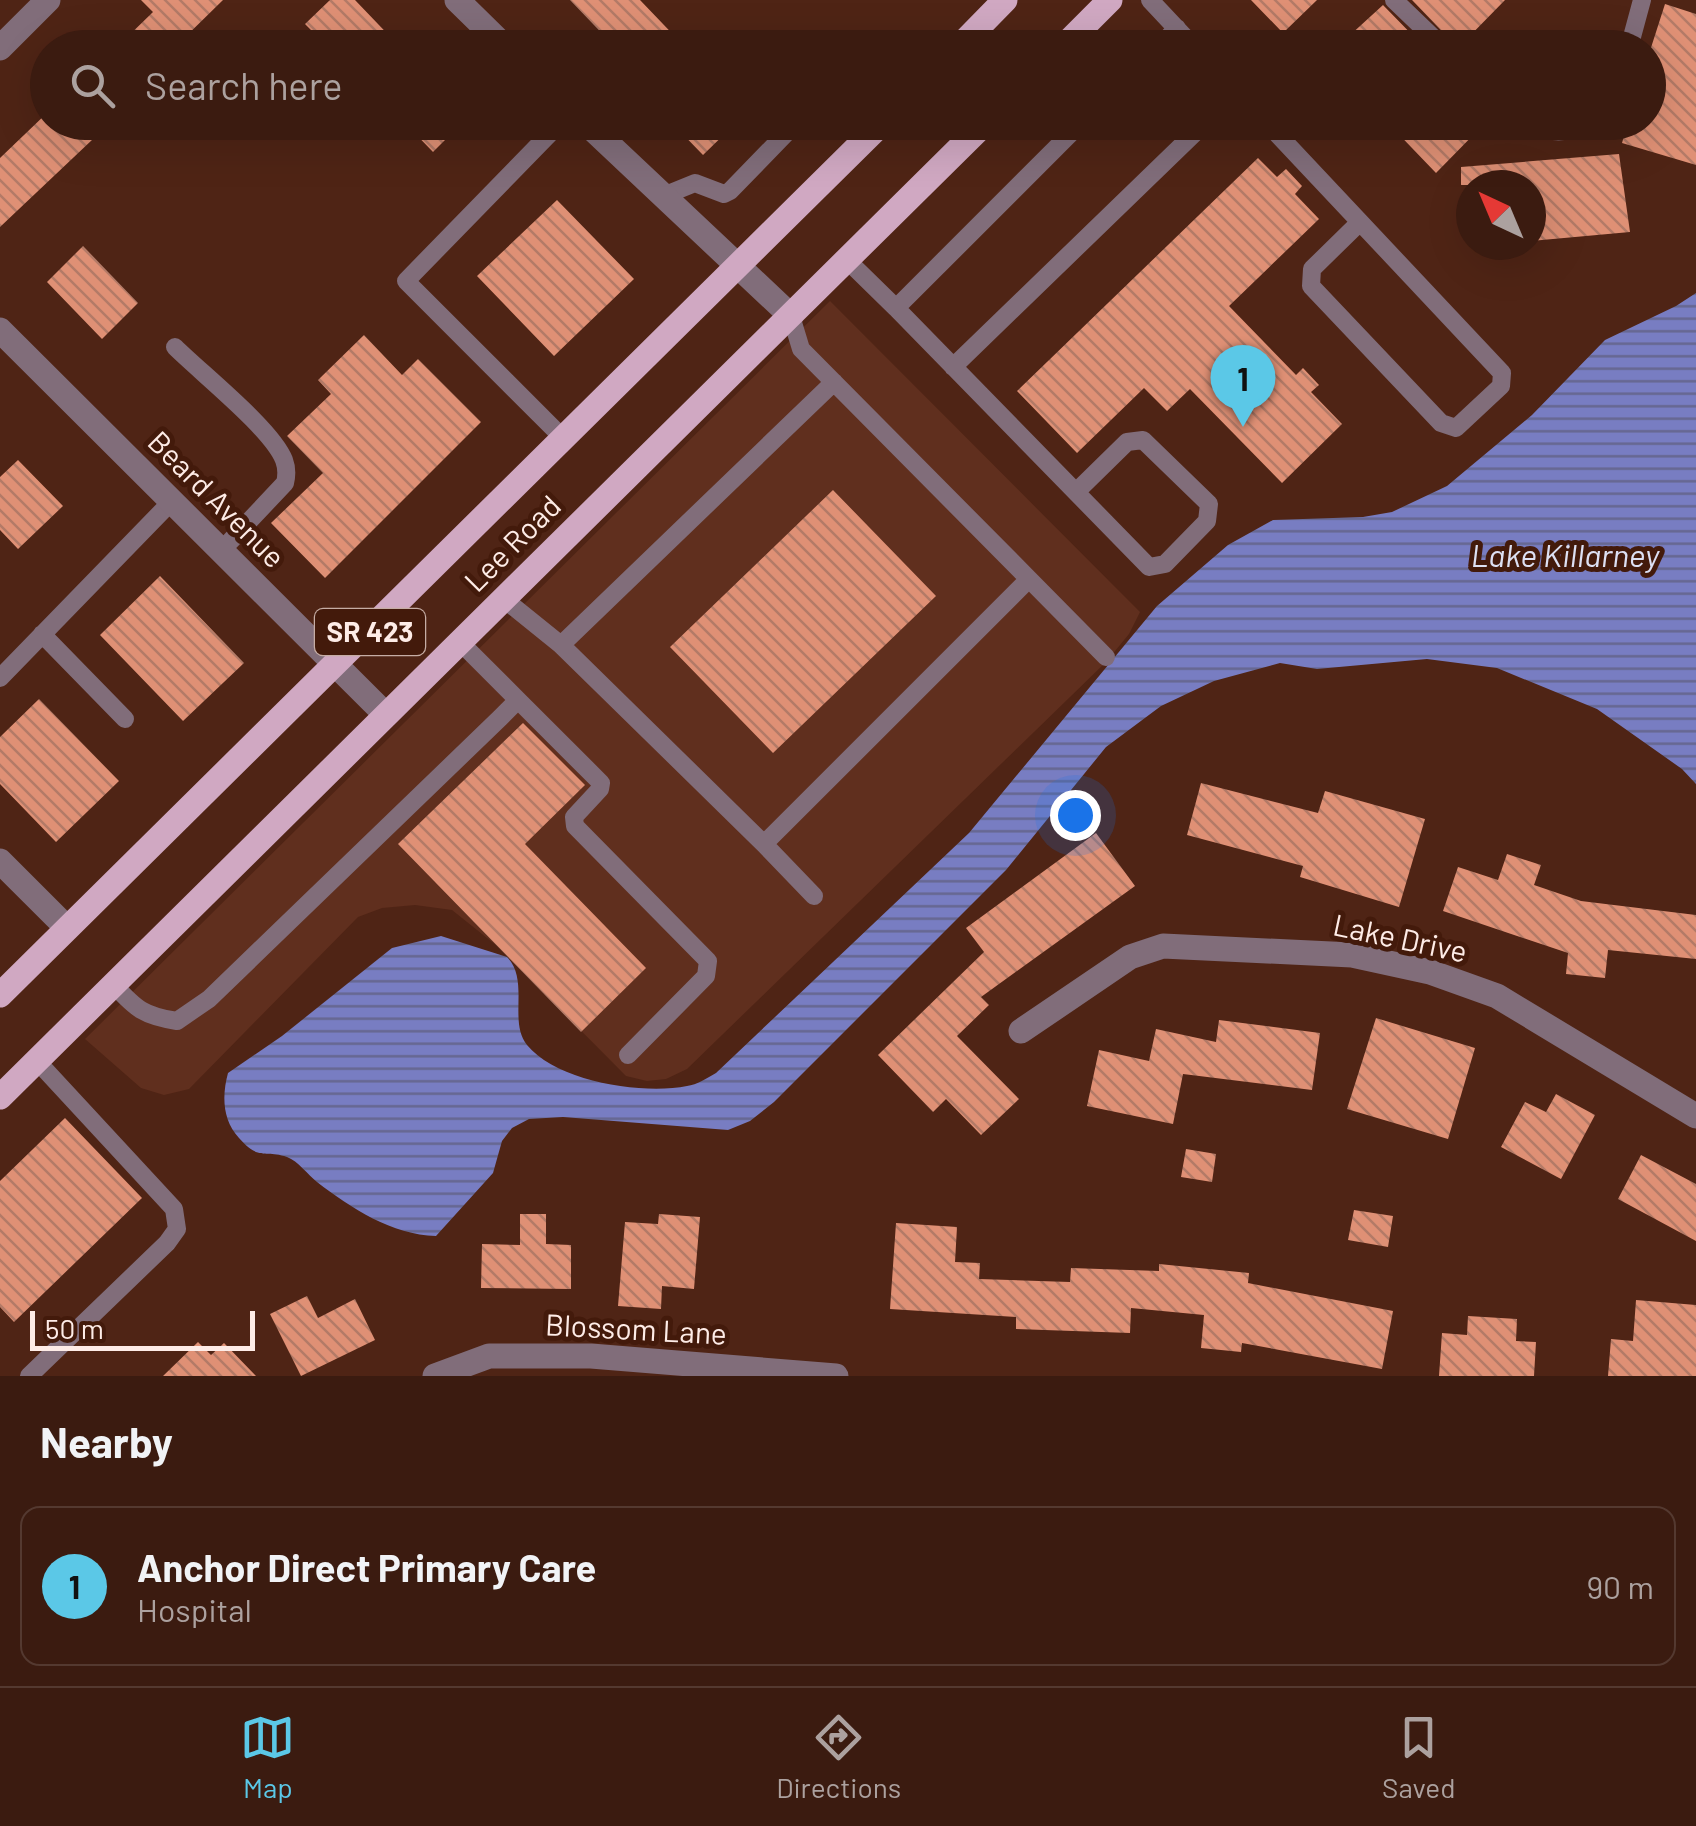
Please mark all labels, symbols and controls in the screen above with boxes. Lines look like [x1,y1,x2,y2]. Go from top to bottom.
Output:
search box [30,30,1666,140]
icon: search [65,58,120,113]
text: Search here [145,62,343,108]
north arrow [1456,170,1546,260]
pin: 1 [1210,344,1276,427]
street label: Beard Avenue [142,423,293,574]
street label: Lee Road [456,487,567,598]
water label: Lake Killarney [1471,535,1660,573]
road number: SR 423 [315,609,425,655]
your location [1050,790,1101,841]
street label: Lake Drive [1330,905,1471,969]
street label: Blossom Lane [544,1305,728,1351]
scale bar [30,1306,255,1350]
text: 50 m [45,1311,104,1345]
text: Nearby [40,1416,173,1466]
text: Anchor Direct Primary Care [137,1544,596,1590]
text: 1 [69,1567,80,1605]
text: 90 m [1586,1567,1654,1605]
text: Hospital [137,1590,252,1628]
tab: Map [240,1710,295,1804]
tab: Directions [776,1710,901,1804]
tab: Saved [1382,1710,1456,1804]

